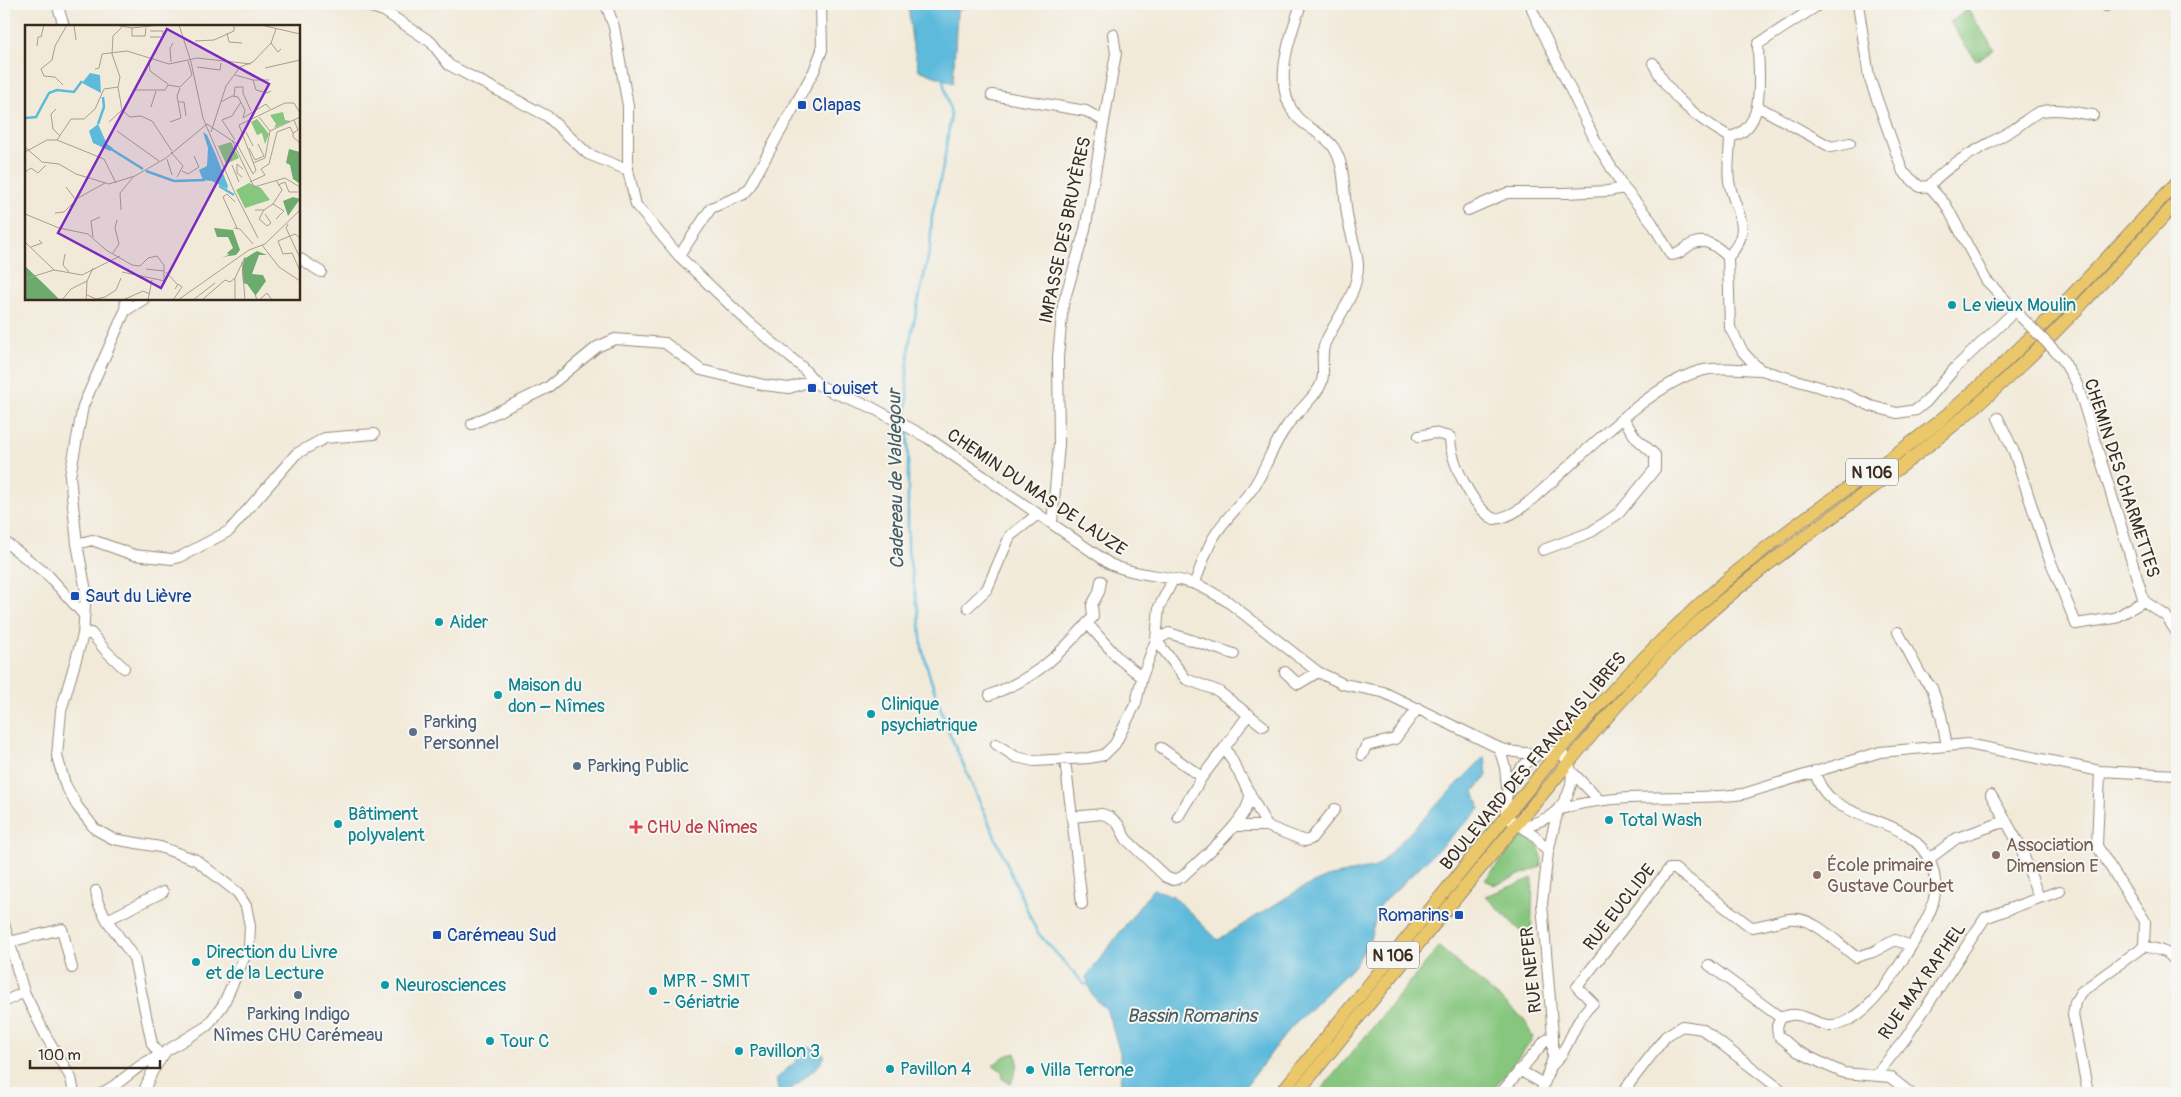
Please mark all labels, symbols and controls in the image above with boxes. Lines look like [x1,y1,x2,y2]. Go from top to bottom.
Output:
inset map [25,25,300,300]
place label: Clapas [812,94,861,117]
marker: Clapas [796,99,808,111]
street label: IMPASSE DES BRUYÈRES [1034,135,1097,326]
place label: Le vieux Moulin [1962,294,2076,317]
marker: Le vieux Moulin [1946,299,1958,311]
street label: CHEMIN DES CHARMETTES [2078,376,2165,581]
place label: Louiset [822,377,879,400]
marker: Louiset [806,382,818,394]
water label: Cadereau de Valdegour [882,387,910,569]
street label: CHEMIN DU MAS DE LAUZE [942,424,1131,561]
road number: N 106 [1846,458,1898,486]
place label: Saut du Lièvre [85,585,192,608]
marker: Saut du Lièvre [69,590,81,602]
place label: Aider [449,611,489,634]
marker: Aider [433,616,445,628]
street label: BOULEVARD DES FRANÇAIS LIBRES [1435,647,1632,875]
place label: Maison du don – Nîmes [508,674,605,718]
marker: Maison du don – Nîmes [492,689,504,701]
place label: Clinique psychiatrique [881,693,977,737]
marker: Clinique psychiatrique [865,708,877,720]
place label: Parking Personnel [423,711,499,755]
marker: Parking Personnel [407,726,419,738]
place label: Parking Public [587,755,689,778]
marker: Parking Public [571,760,583,772]
place label: Bâtiment polyvalent [348,803,425,847]
place label: Total Wash [1619,809,1702,832]
marker: Total Wash [1603,814,1615,826]
place label: CHU de Nîmes [647,816,757,839]
marker: Bâtiment polyvalent [332,818,344,830]
marker: CHU de Nîmes [629,820,643,834]
place label: Association Dimension E [2006,834,2099,878]
marker: Association Dimension E [1990,849,2002,861]
place label: École primaire Gustave Courbet [1827,854,1955,898]
street label: RUE EUCLIDE [1578,859,1660,955]
marker: École primaire Gustave Courbet [1811,869,1823,881]
place label: Romarins [1378,904,1449,927]
marker: Romarins [1453,909,1465,921]
street label: RUE MAX RAPHEL [1874,918,1971,1044]
place label: Carémeau Sud [447,924,557,947]
street label: RUE NEPER [1516,926,1547,1014]
marker: Carémeau Sud [431,929,443,941]
place label: Direction du Livre et de la Lecture [206,941,337,985]
road number: N 106 [1367,942,1419,968]
marker: Direction du Livre et de la Lecture [190,956,202,968]
place label: MPR - SMIT - Gériatrie [663,970,750,1014]
place label: Neurosciences [395,974,506,997]
marker: Neurosciences [379,979,391,991]
marker: MPR - SMIT - Gériatrie [647,985,659,997]
marker: Parking Indigo Nîmes CHU Carémeau [292,989,304,1001]
place label: Parking Indigo Nîmes CHU Carémeau [213,1003,383,1047]
water label: Bassin Romarins [1127,1004,1259,1028]
place label: Tour C [500,1030,549,1053]
marker: Tour C [484,1035,496,1047]
scale bar [30,1037,160,1069]
place label: Pavillon 3 [749,1040,820,1063]
marker: Pavillon 3 [733,1045,745,1057]
text: 100 m [38,1046,81,1065]
place label: Pavillon 4 [900,1058,972,1081]
place label: Villa Terrone [1040,1059,1134,1082]
marker: Pavillon 4 [884,1063,896,1075]
marker: Villa Terrone [1024,1064,1036,1076]

